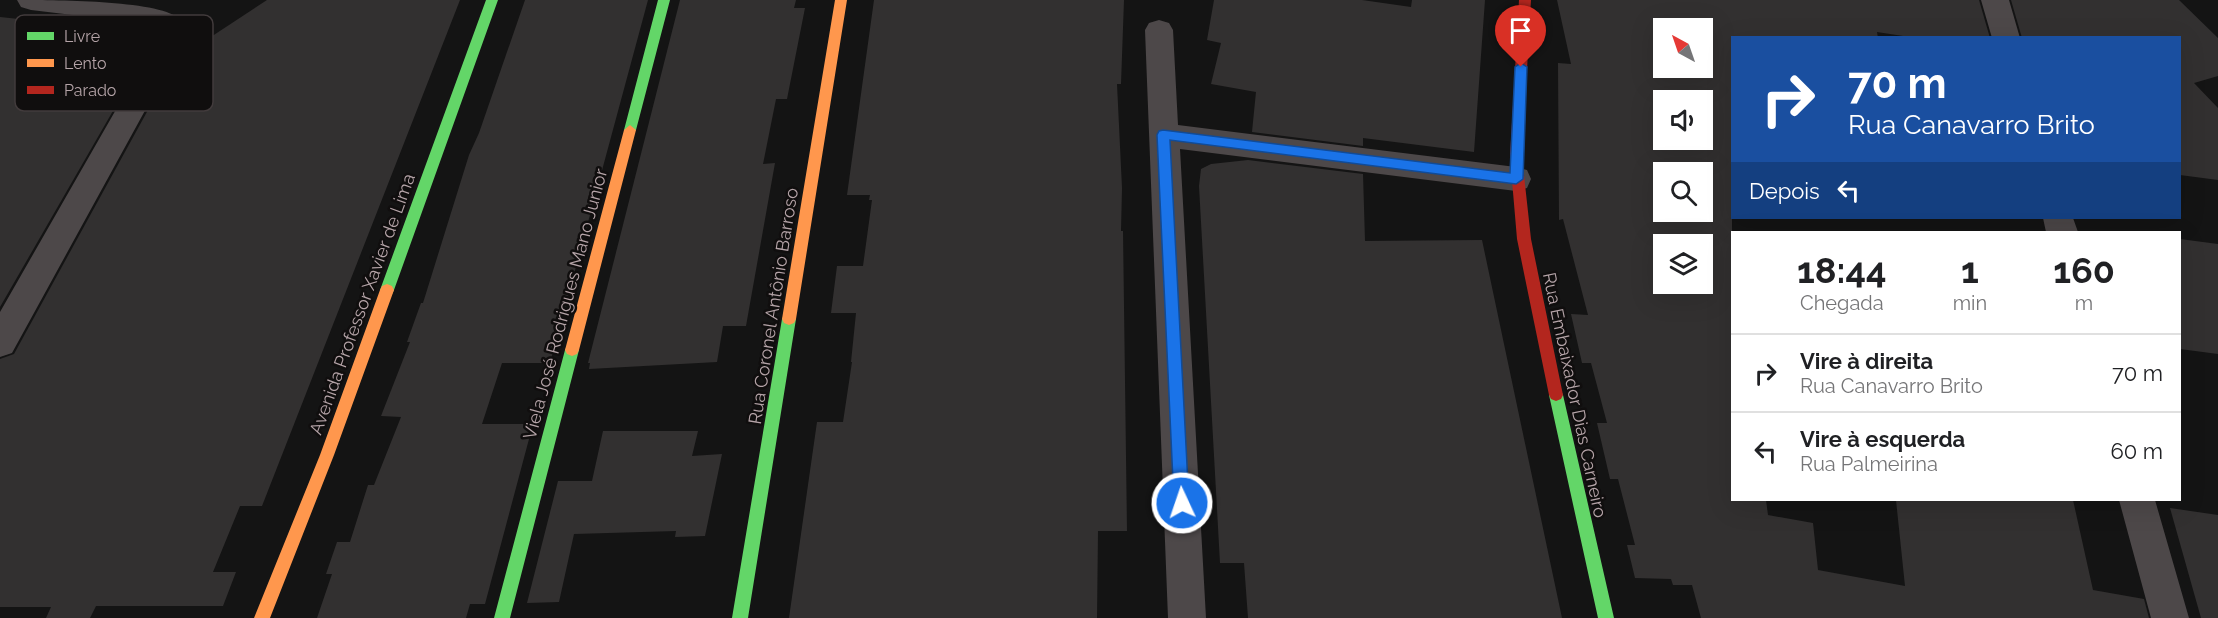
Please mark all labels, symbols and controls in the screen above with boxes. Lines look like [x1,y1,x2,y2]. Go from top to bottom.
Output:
pin [1495,5,1546,67]
icon: arrive [1504,14,1537,47]
legend [15,15,213,111]
north arrow [1653,18,1713,78]
map controls [1653,18,1713,294]
text: Livre [64,27,100,46]
text: Lento [64,54,107,73]
text: 70 m [1848,59,1947,108]
icon: right [1749,60,1827,138]
text: Parado [64,81,116,100]
button: sound [1653,90,1713,150]
text: Rua Canavarro Brito [1848,109,2095,140]
button: search [1653,162,1713,222]
street label: Viela José Rodrigues Mano Junior [519,166,611,442]
street label: Avenida Professor Xavier de Lima [305,171,419,437]
icon: left [1832,174,1865,207]
text: Depois [1749,178,1820,204]
street label: Rua Coronel Antônio Barroso [744,186,802,426]
button: layers [1653,234,1713,294]
text: 18:44 [1797,249,1887,291]
text: 1 [1961,249,1979,291]
text: 160 [2053,249,2115,291]
street label: Rua Embaixador Dias Carneiro [1539,270,1611,520]
text: Chegada [1800,291,1884,315]
text: min [1953,291,1987,315]
text: m [2075,291,2093,315]
text: Vire à direita [1800,348,1933,374]
icon: right [1749,357,1782,390]
text: 70 m [2112,360,2163,386]
text: Rua Canavarro Brito [1800,374,1983,398]
text: Vire à esquerda [1800,426,1965,452]
icon: left [1749,435,1782,468]
text: 60 m [2110,438,2163,464]
text: Rua Palmeirina [1800,452,1938,476]
position arrow [1150,471,1214,535]

